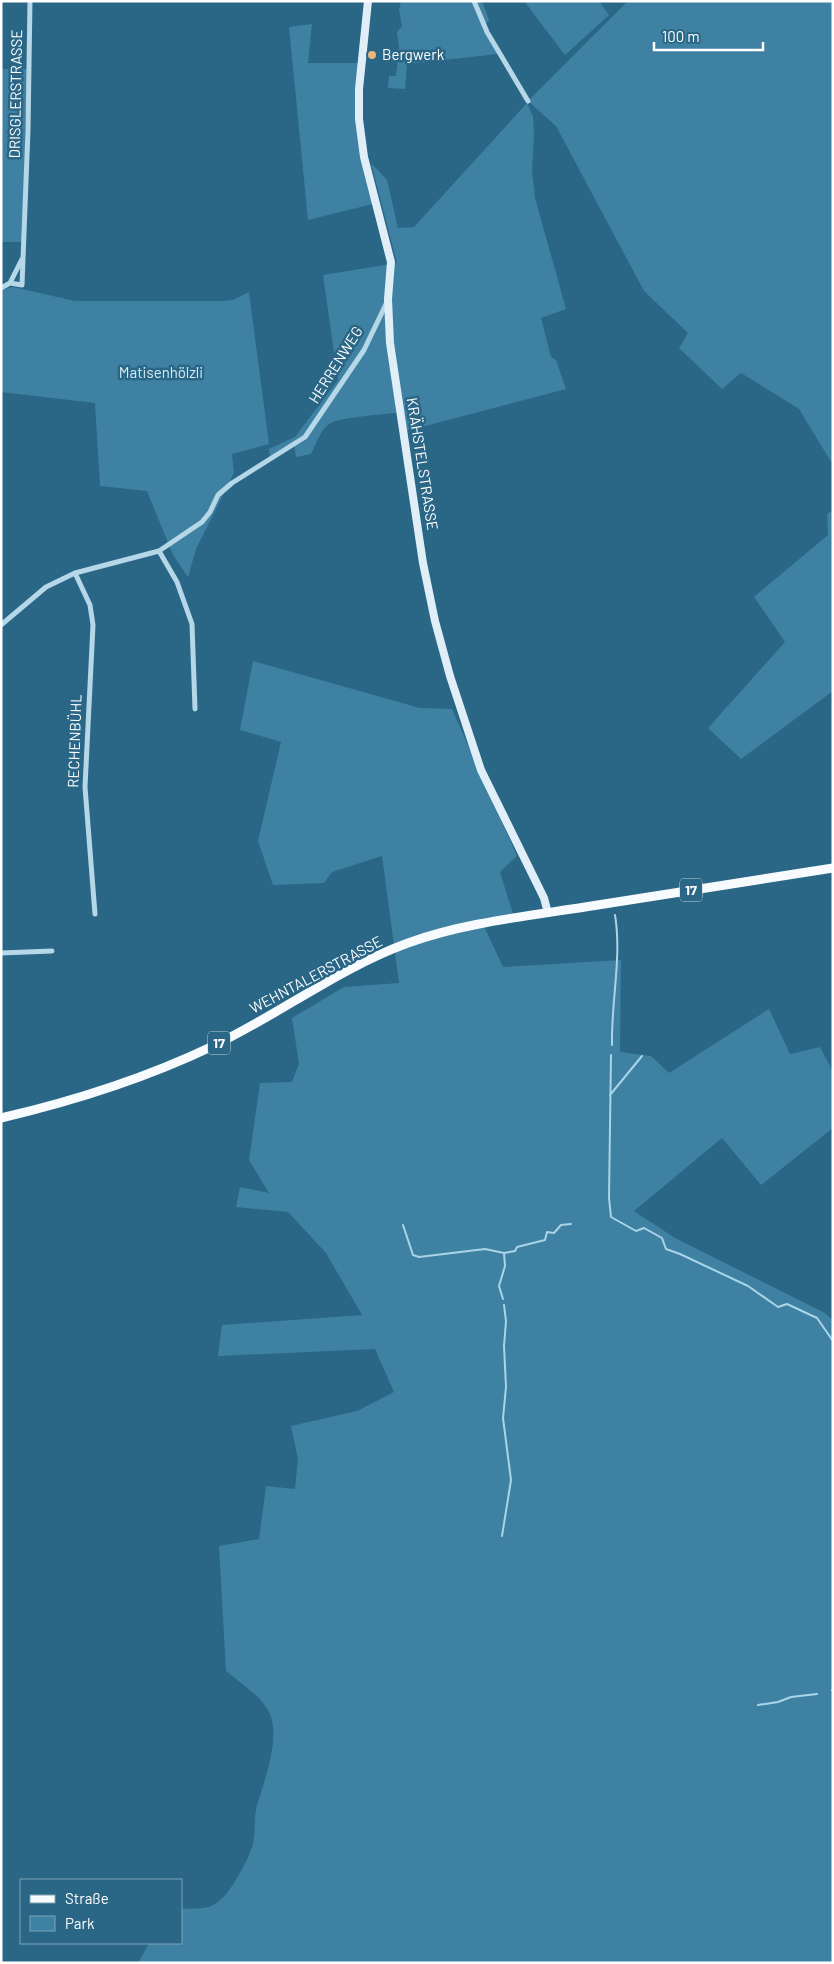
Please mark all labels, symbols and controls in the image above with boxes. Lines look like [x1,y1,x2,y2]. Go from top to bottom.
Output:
scale bar [654,20,763,52]
text: 100 m [662,27,700,45]
street label: DRISGLERSTRASSE [5,29,25,159]
place label: Bergwerk [382,45,445,63]
marker: Bergwerk [366,49,378,61]
street label: HERRENWEG [304,323,366,406]
park label: Matisenhölzli [119,363,203,381]
street label: KRÄHSTELSTRASSE [404,396,442,532]
street label: RECHENBÜHL [63,694,85,788]
road number: 17 [680,878,702,902]
street label: WEHNTALERSTRASSE [246,932,385,1017]
road number: 17 [208,1032,230,1054]
legend [20,1879,182,1944]
text: Straße [65,1889,109,1907]
text: Park [65,1914,95,1932]

